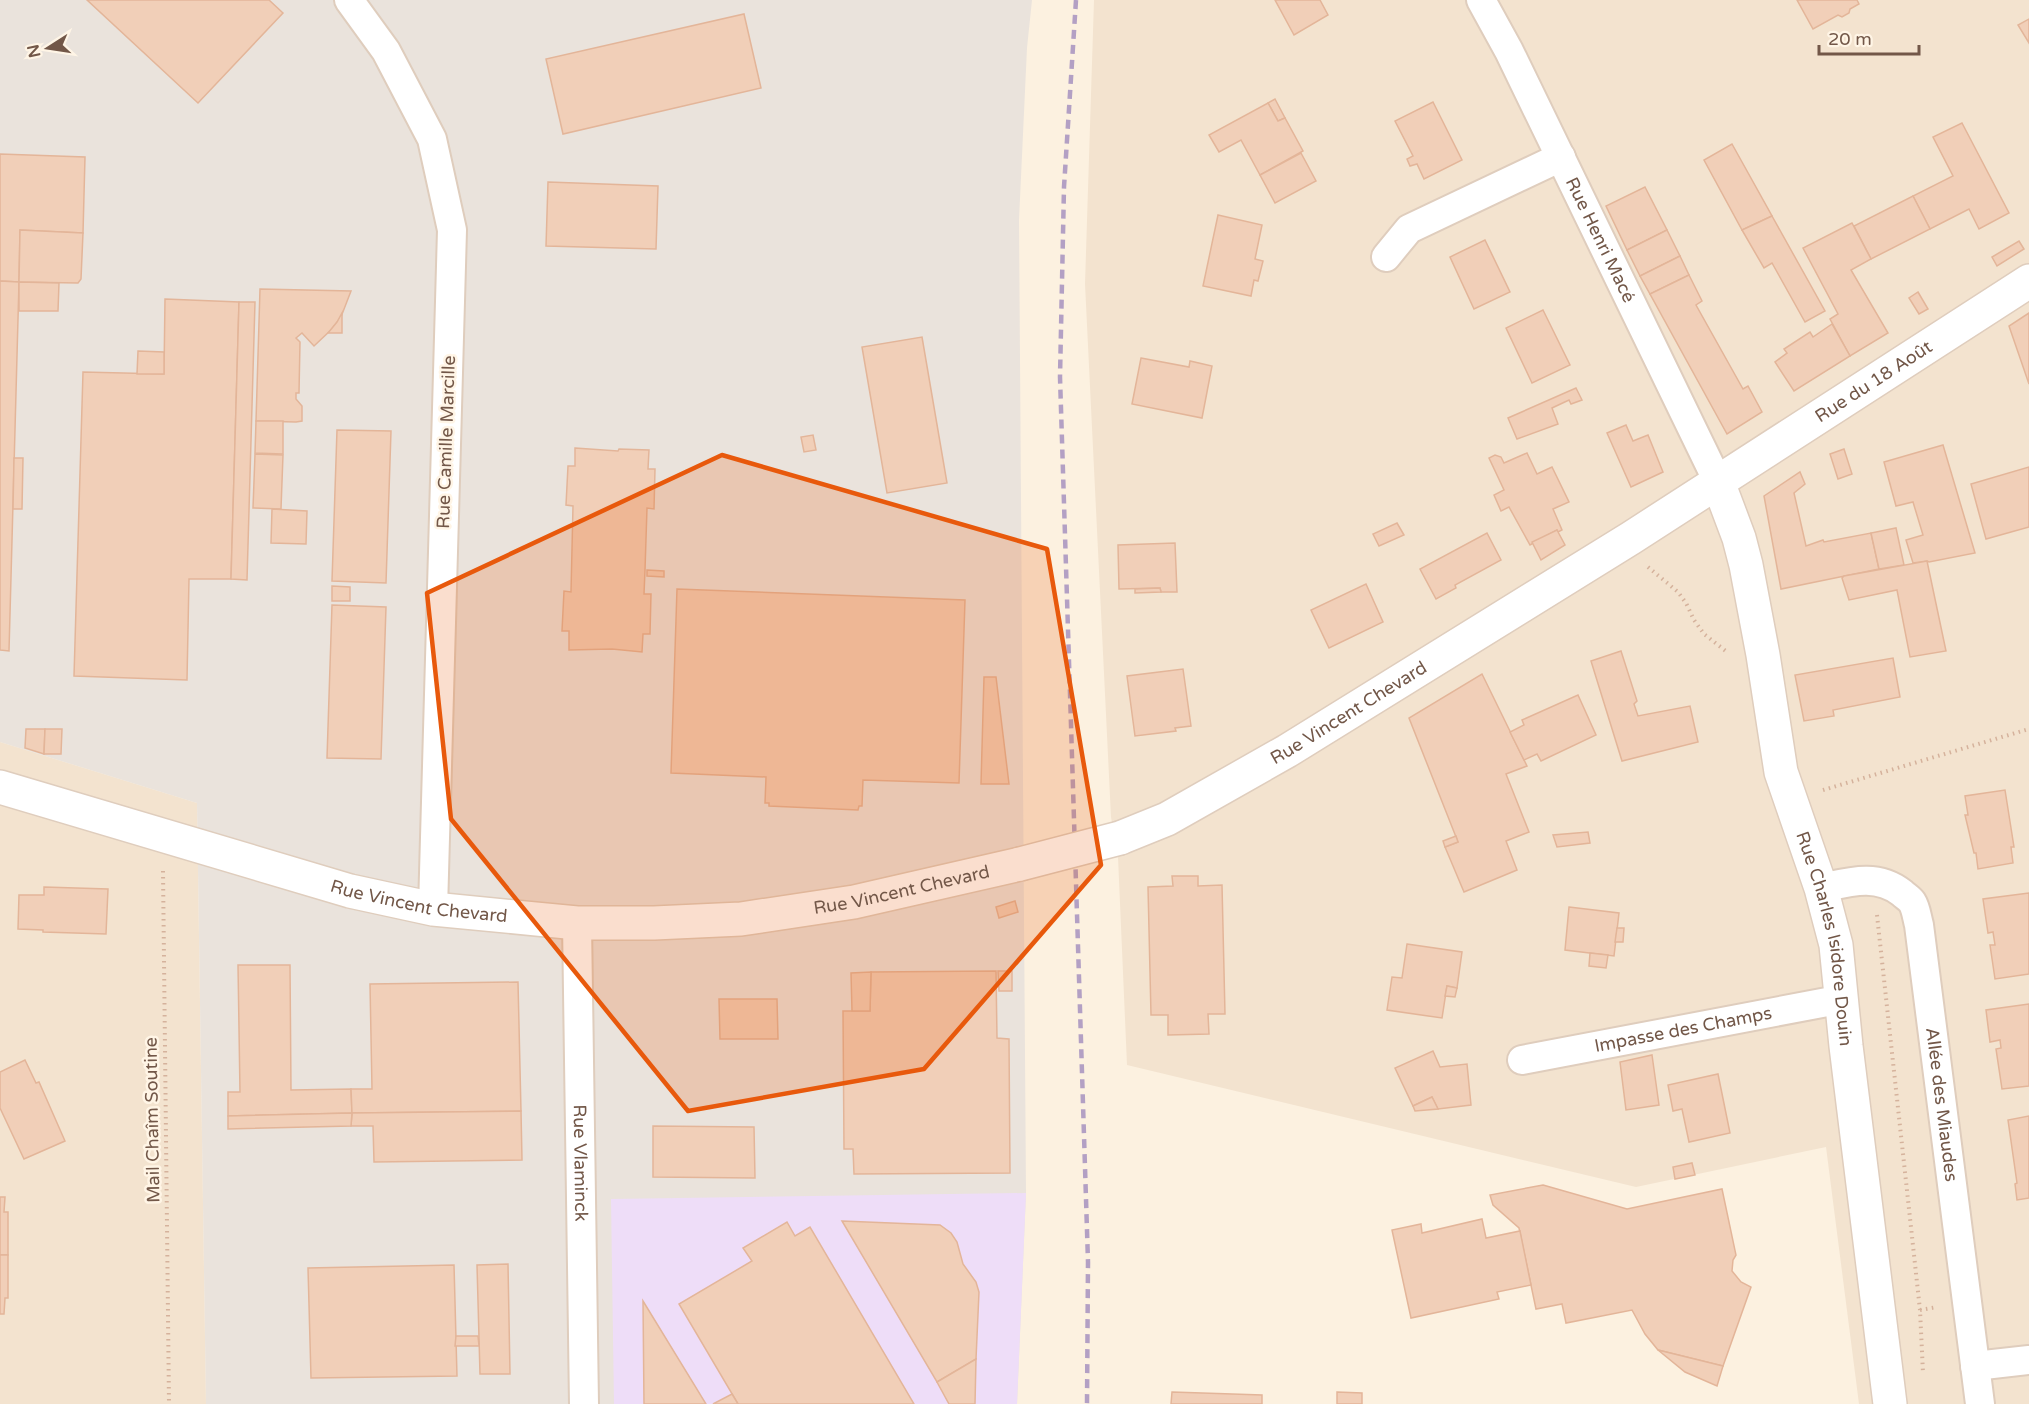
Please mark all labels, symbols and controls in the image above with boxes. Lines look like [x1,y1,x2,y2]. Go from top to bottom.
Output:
north arrow [18,18,78,78]
scale bar [1819,18,1920,56]
text: 20 m [1828,28,1872,50]
text: N [23,43,45,59]
street label: Rue Henri Macé [1561,174,1640,306]
street label: Rue du 18 Août [1811,335,1936,427]
street label: Rue Camille Marcille [432,355,460,529]
street label: Rue Vincent Chevard [1266,656,1431,769]
street label: Rue Charles Isidore Douin [1791,828,1857,1047]
street label: Rue Vincent Chevard [812,860,992,919]
street label: Rue Vincent Chevard [328,875,508,927]
street label: Impasse des Champs [1593,1002,1774,1057]
street label: Allée des Miaudes [1921,1026,1963,1183]
street label: Mail Chaîm Soutine [140,1037,164,1203]
street label: Rue Vlaminck [569,1104,592,1222]

